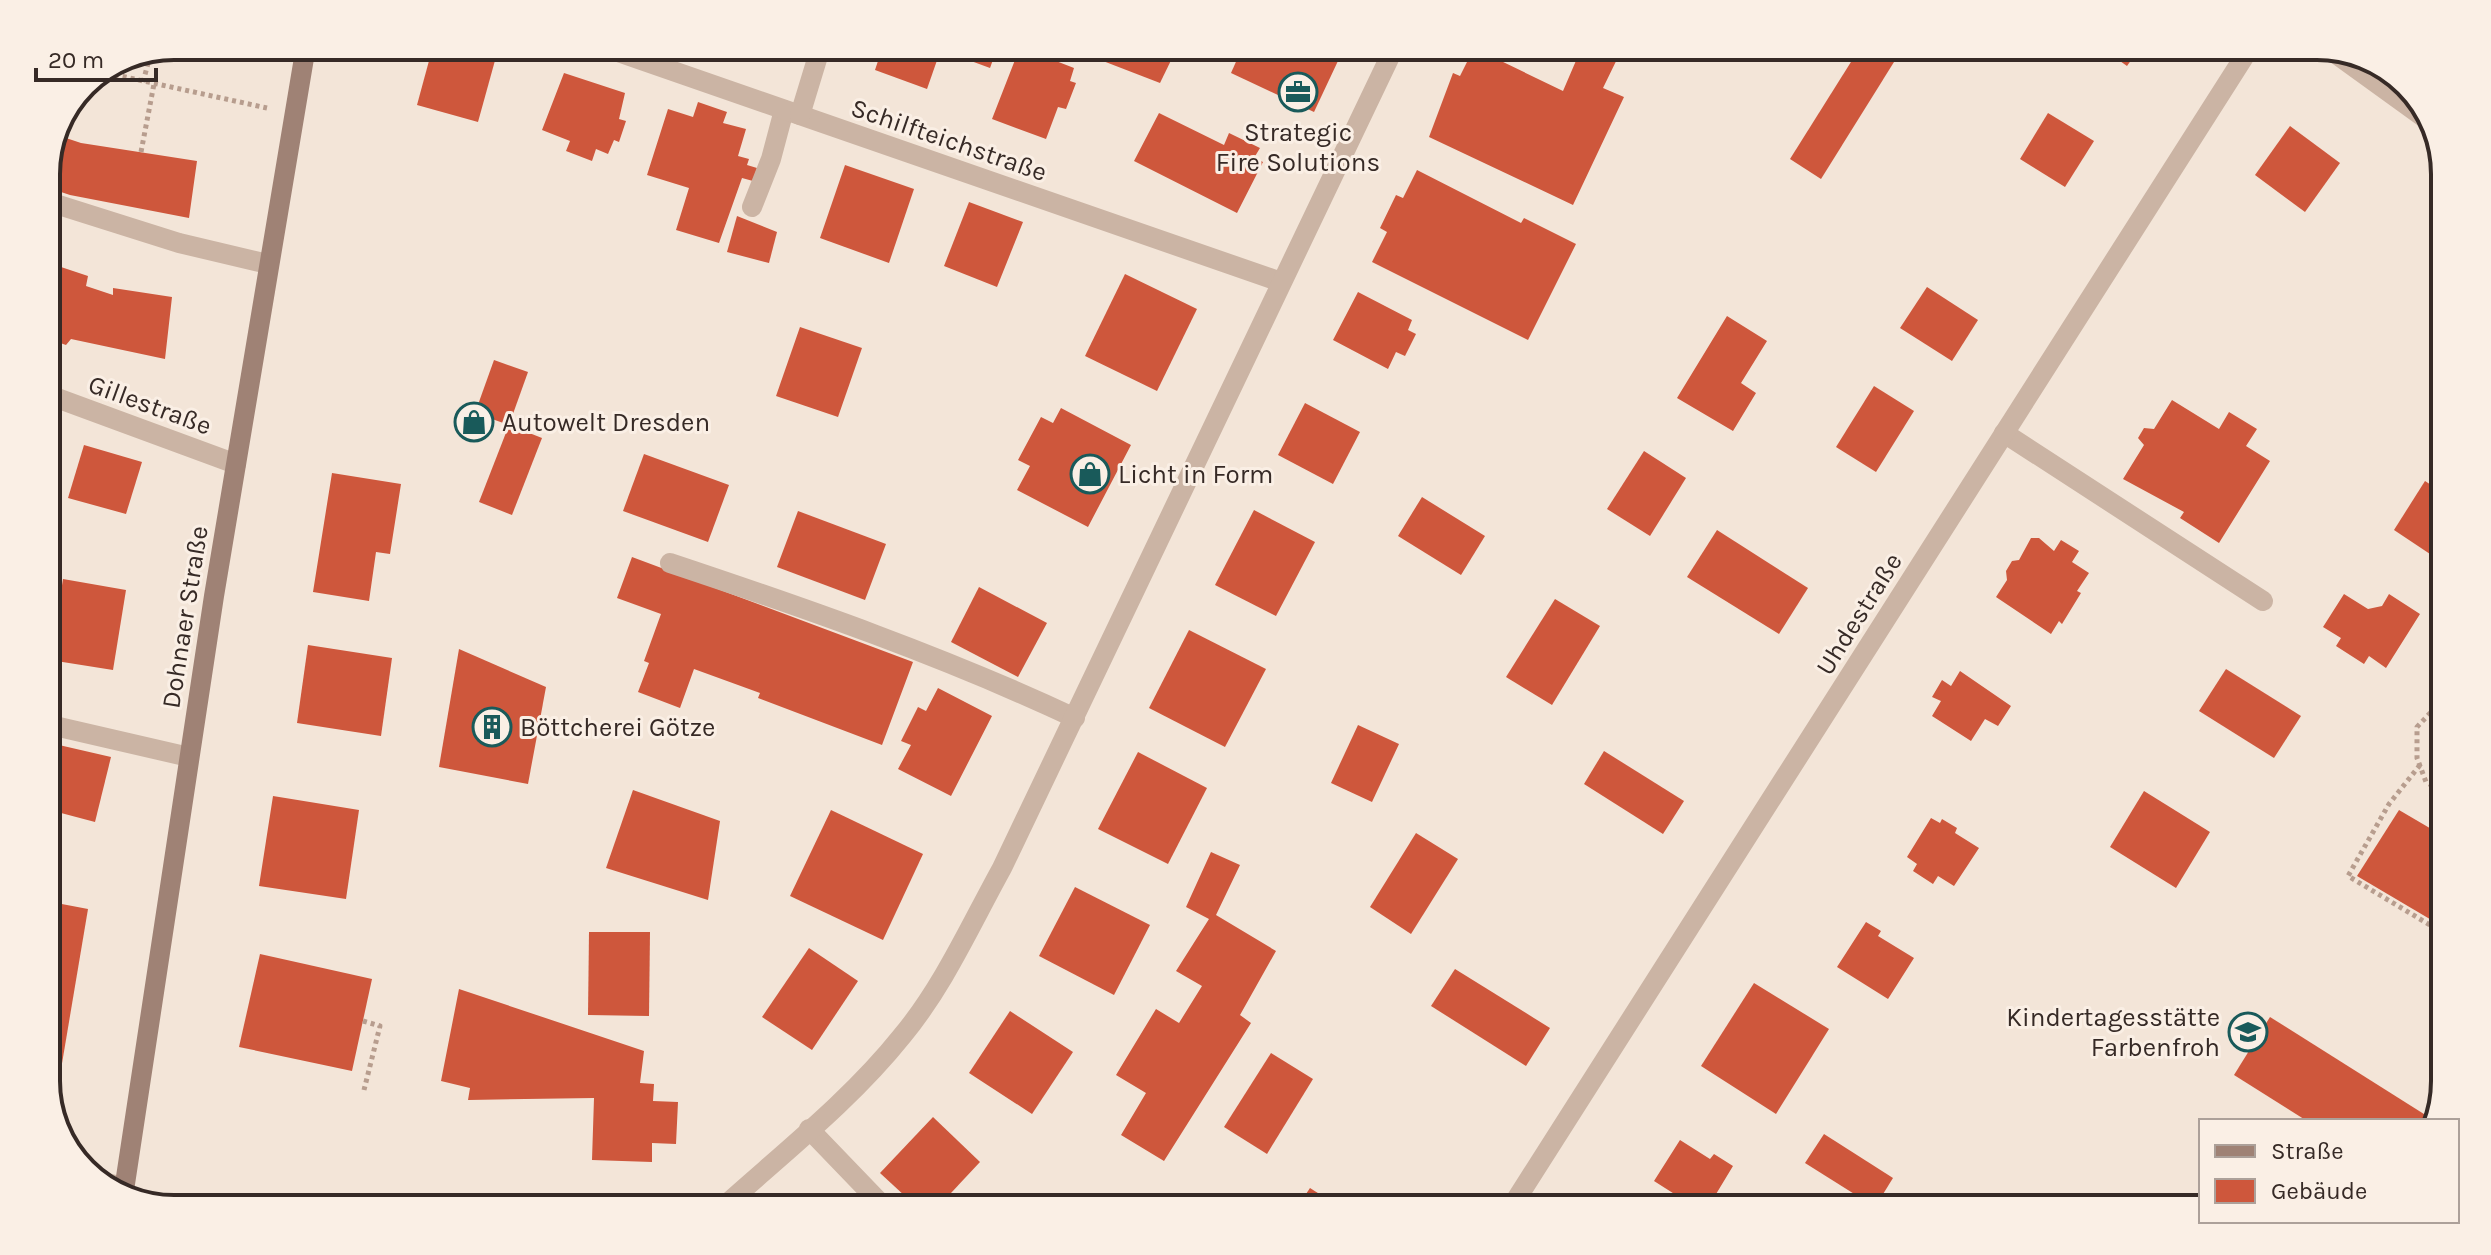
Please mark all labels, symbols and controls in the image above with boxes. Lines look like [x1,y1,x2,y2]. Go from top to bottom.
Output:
scale bar [36,32,156,82]
text: 20 m [48,46,104,74]
office icon: Strategic Fire Solutions [1277,71,1319,113]
street label: Schilfteichstraße [847,92,1051,188]
place label: Strategic Fire Solutions [1216,117,1380,178]
street label: Gillestraße [84,368,216,442]
shop icon: Autowelt Dresden [453,401,495,443]
place label: Autowelt Dresden [502,407,710,438]
shop icon: Licht in Form [1069,453,1111,495]
place label: Licht in Form [1118,459,1273,490]
street label: Dohnaer Straße [155,523,215,711]
street label: Uhdestraße [1809,547,1909,681]
building icon: Böttcherei Götze [471,706,513,748]
place label: Böttcherei Götze [520,712,715,743]
place label: Kindertagesstätte Farbenfroh [2006,1002,2220,1063]
school or university icon: Kindertagesstätte Farbenfroh [2227,1011,2269,1053]
legend [2199,1119,2459,1223]
text: Straße [2271,1137,2343,1165]
text: Gebäude [2271,1177,2367,1205]

